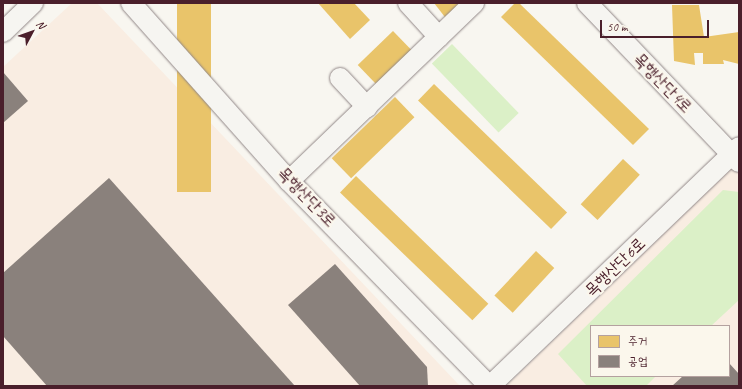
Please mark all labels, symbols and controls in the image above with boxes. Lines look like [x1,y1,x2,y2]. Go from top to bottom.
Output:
north arrow [12,12,52,52]
scale bar [602,12,711,38]
text: N [34,17,49,31]
text: 50 m [607,19,627,35]
street label: 목행산단4로 [629,49,697,117]
street label: 목행산단3로 [273,163,341,231]
street label: 목행산단6로 [581,233,649,301]
legend [590,325,730,377]
text: 주거 [628,333,647,349]
text: 공업 [628,353,647,369]

